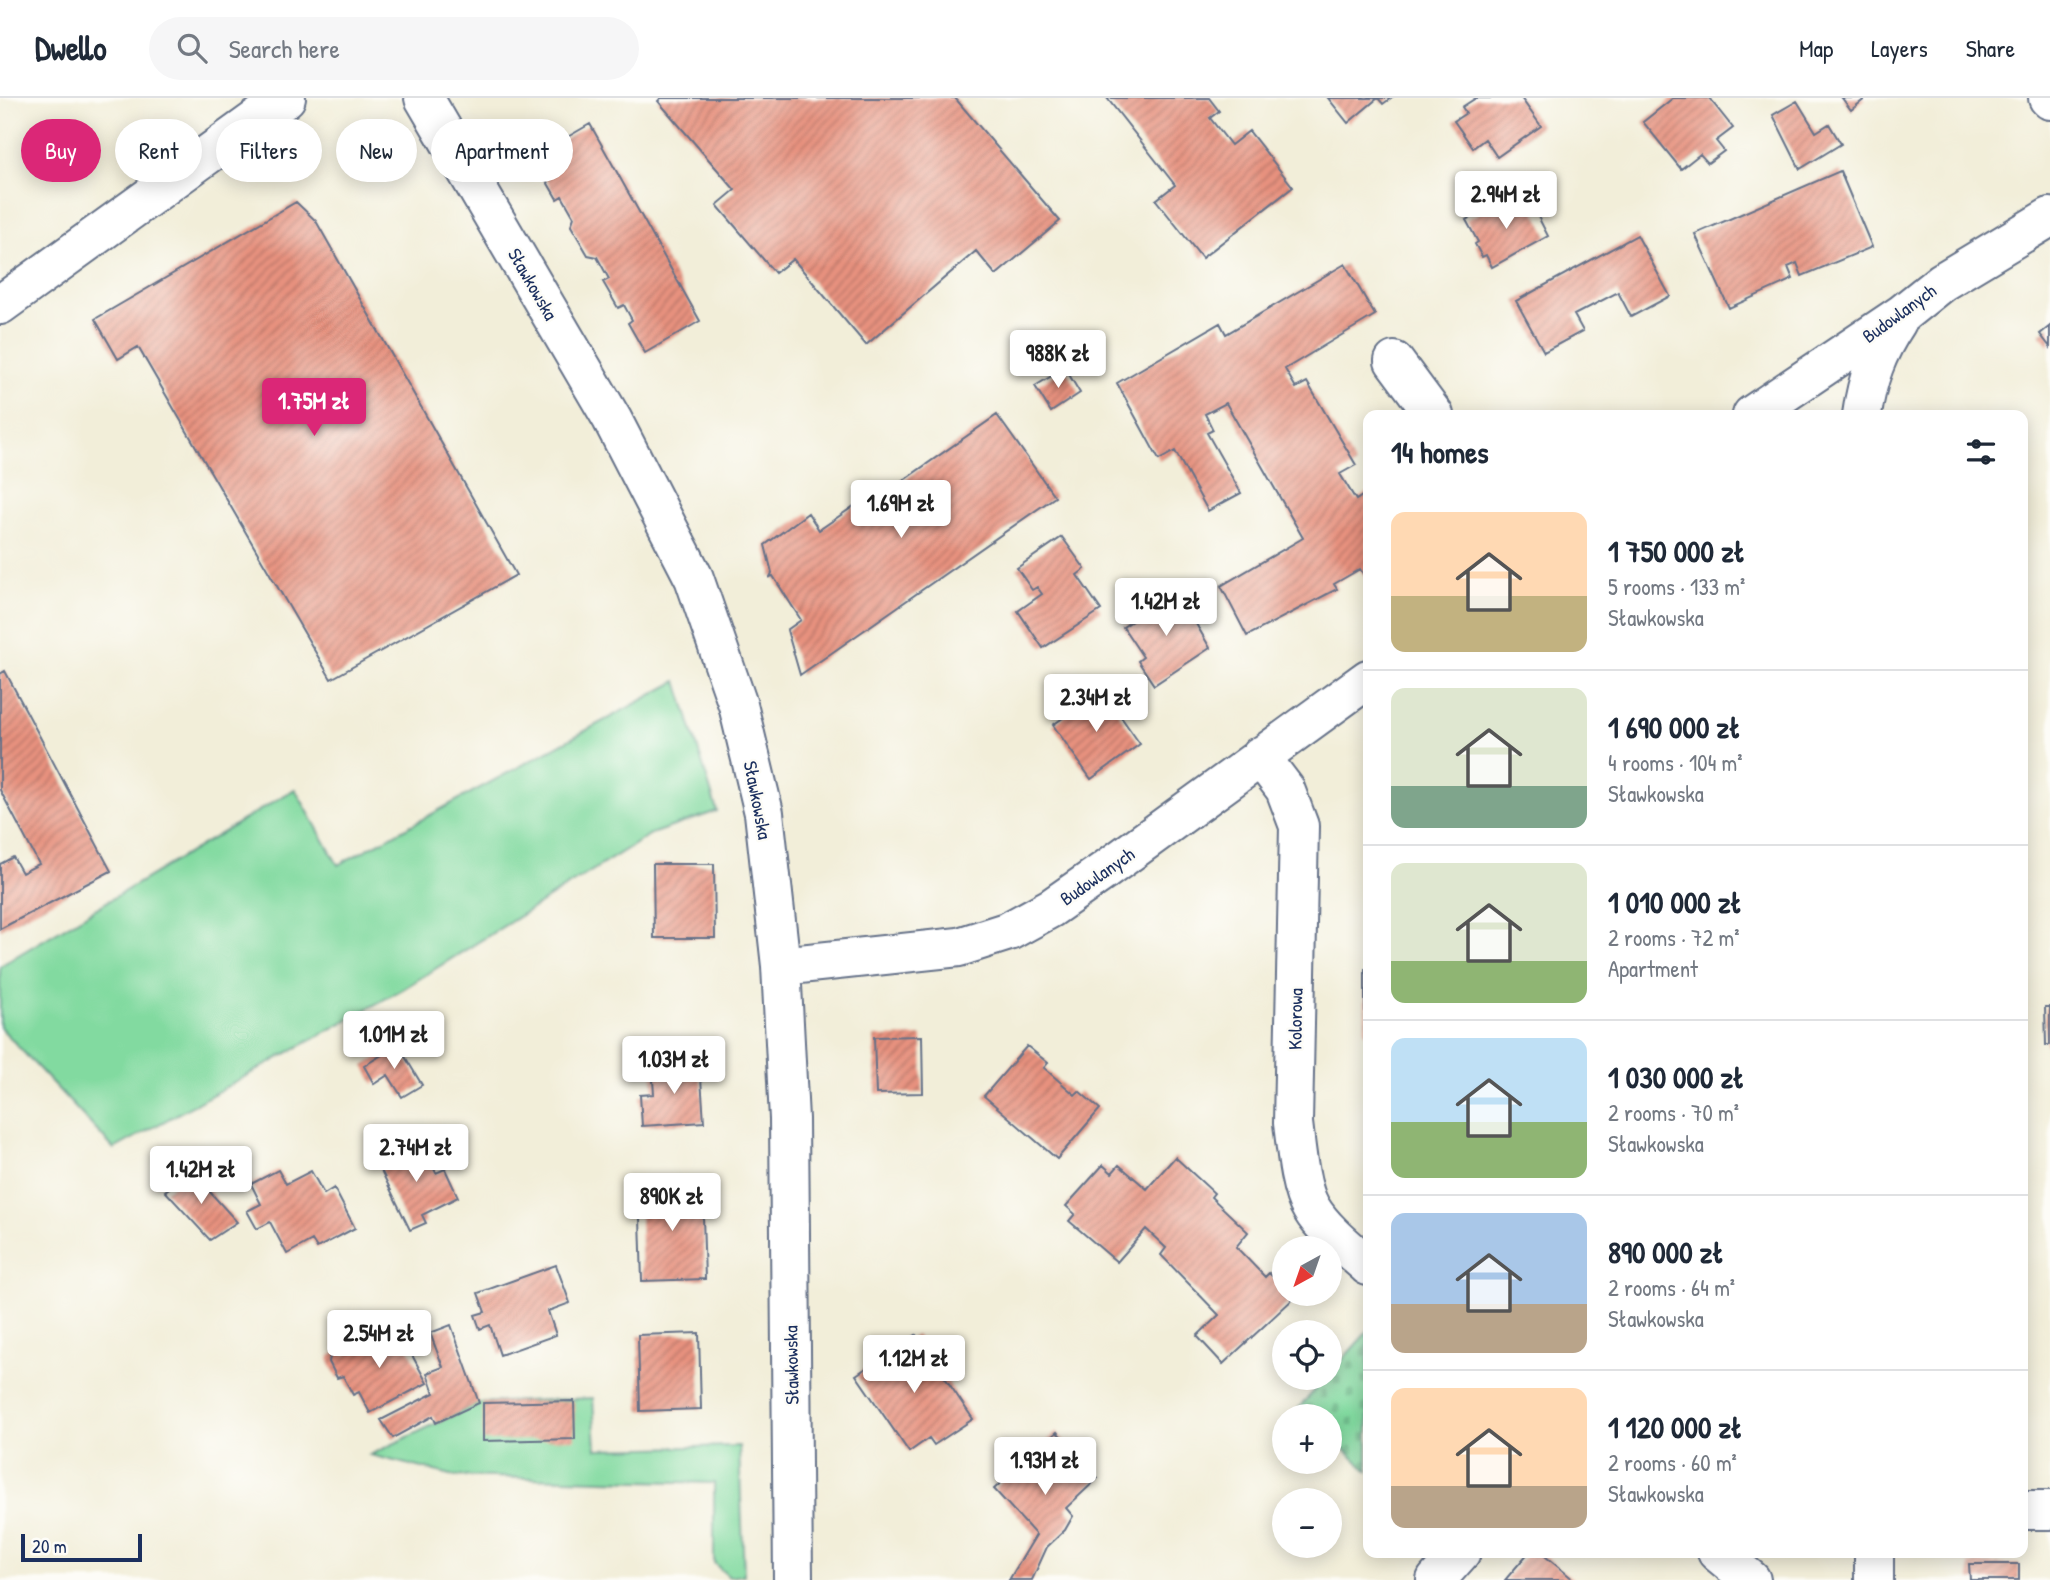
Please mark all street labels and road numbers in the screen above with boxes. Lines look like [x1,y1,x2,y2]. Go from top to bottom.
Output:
street label: Sławkowska [502,243,564,325]
street label: Budowlanych [1857,277,1941,349]
street label: Sławkowska [738,759,778,842]
street label: Budowlanych [1054,841,1140,911]
street label: Kolorowa [1281,987,1309,1050]
street label: Sławkowska [777,1325,805,1405]

